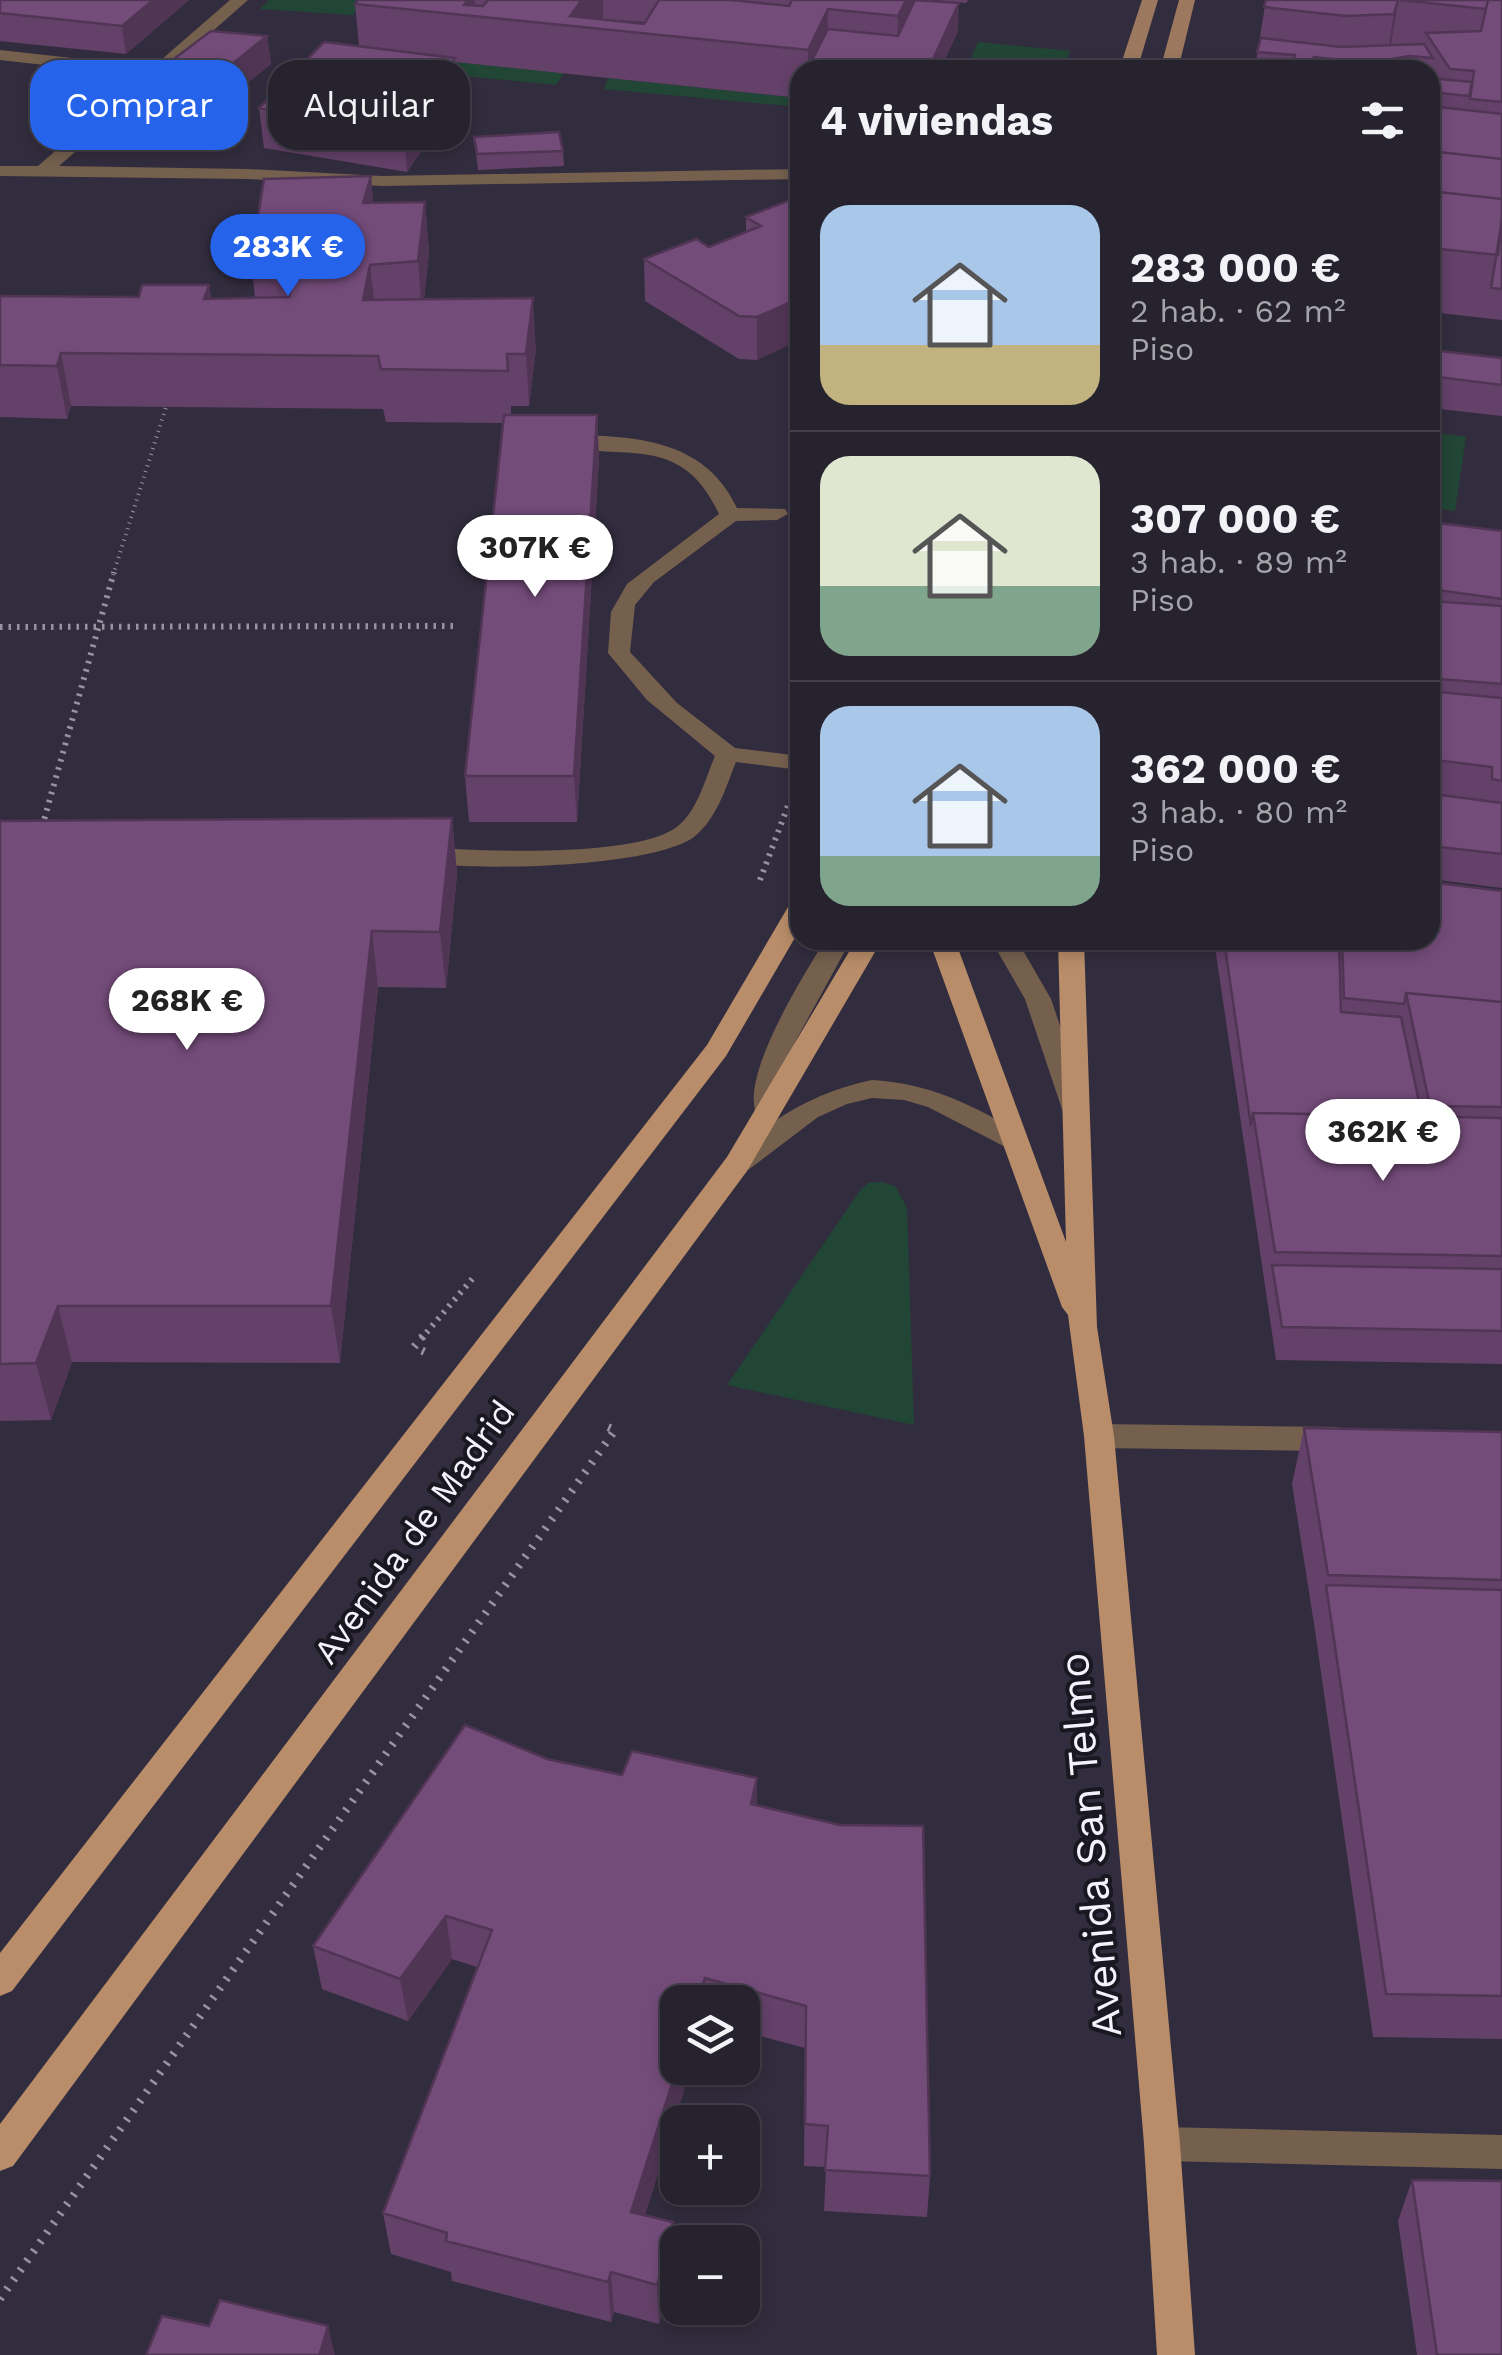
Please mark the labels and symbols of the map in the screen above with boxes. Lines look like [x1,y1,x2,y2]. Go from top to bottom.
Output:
pin: 283K € [207,214,369,299]
pin: 307K € [454,515,616,600]
pin: 268K € [106,968,268,1053]
pin: 362K € [1302,1099,1464,1184]
street label: Avenida de Madrid [304,1392,524,1672]
street label: Avenida San Telmo [1049,1651,1131,2039]

